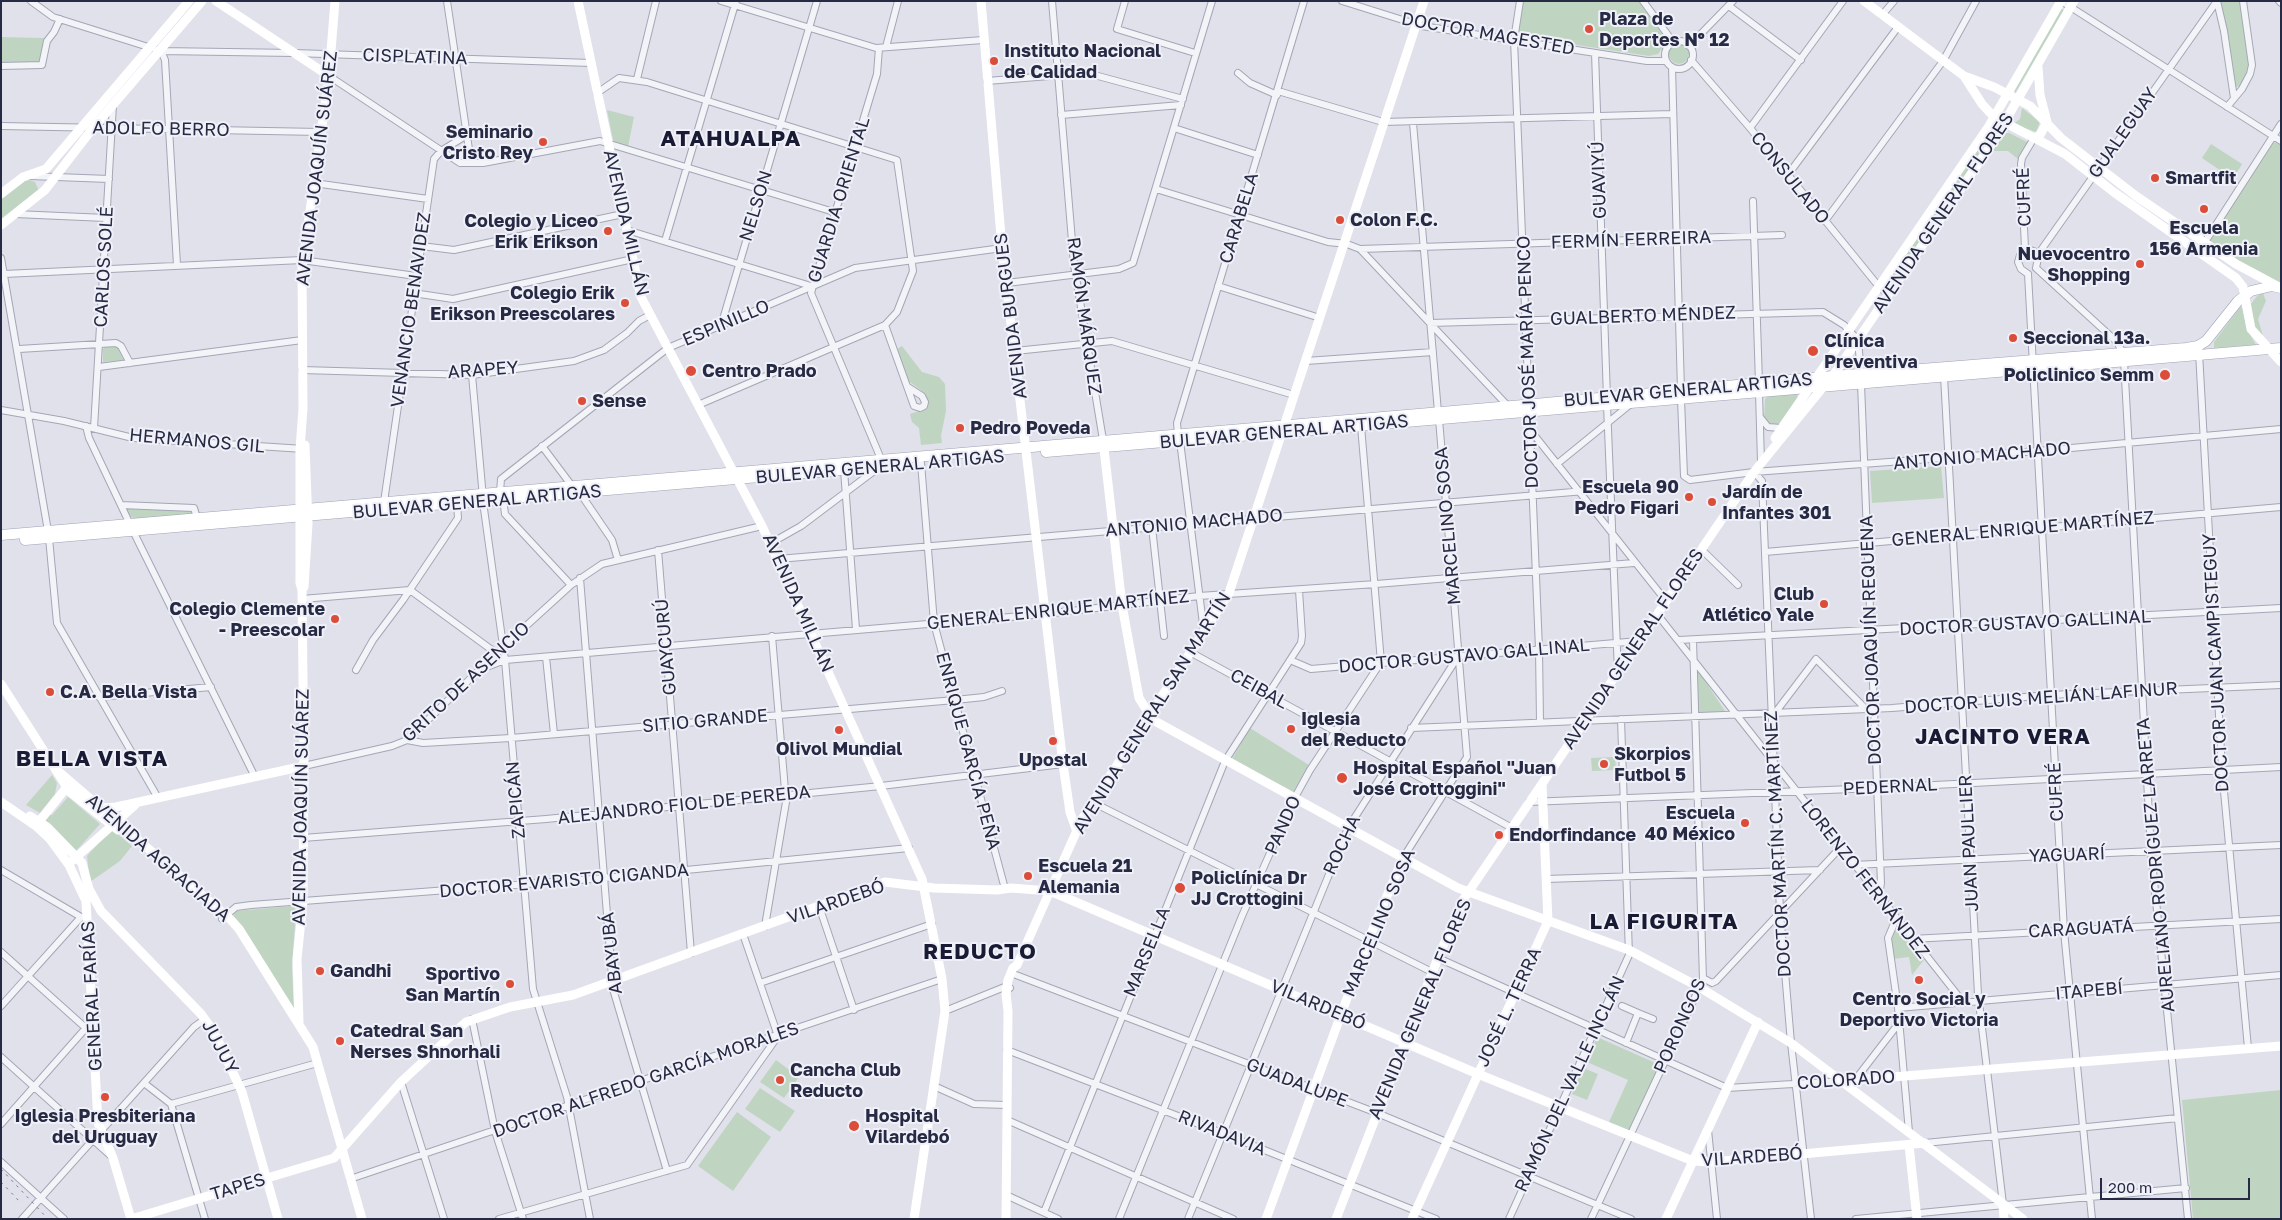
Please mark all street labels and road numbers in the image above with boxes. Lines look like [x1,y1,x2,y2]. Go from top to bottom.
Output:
street label: DOCTOR MAGESTED [1400,8,1576,60]
street label: CISPLATINA [362,44,468,70]
street label: AVENIDA JOAQUÍN SUÁREZ [292,49,342,287]
street label: GUALEGUAY [2084,84,2162,182]
street label: AVENIDA GENERAL FLORES [1868,109,2018,317]
street label: GUARDIA ORIENTAL [803,114,875,286]
street label: ADOLFO BERRO [92,117,230,141]
street label: CONSULADO [1746,127,1834,229]
street label: GUAVIYÚ [1587,141,1611,219]
street label: AVENIDA MILLÁN [599,148,653,298]
street label: CUFRÉ [2012,167,2036,227]
street label: NELSON [735,168,777,244]
street label: CARABELA [1215,170,1263,266]
street label: CARLOS SOLÉ [90,206,118,328]
street label: VENANCIO BENAVIDEZ [387,211,435,409]
street label: FERMÍN FERREIRA [1551,226,1711,254]
street label: AVENIDA BURGUES [990,232,1032,400]
street label: DOCTOR JOSÉ MARÍA PENCO [1513,235,1543,489]
street label: RAMÓN MÁRQUEZ [1062,236,1106,396]
street label: ESPINILLO [679,295,773,351]
street label: GUALBERTO MÉNDEZ [1550,302,1736,330]
street label: ARAPEY [447,357,519,383]
street label: BULEVAR GENERAL ARTIGAS [1563,368,1813,412]
street label: BULEVAR GENERAL ARTIGAS [1159,410,1409,454]
street label: HERMANOS GIL [128,424,266,458]
street label: ANTONIO MACHADO [1892,437,2072,475]
street label: BULEVAR GENERAL ARTIGAS [755,445,1005,489]
street label: MARCELINO SOSA [1430,446,1466,606]
street label: BULEVAR GENERAL ARTIGAS [352,480,602,524]
street label: ANTONIO MACHADO [1104,504,1284,542]
street label: GENERAL ENRIQUE MARTÍNEZ [1891,507,2155,551]
street label: DOCTOR JOAQUÍN REQUENA [1856,515,1886,765]
street label: AVENIDA MILLÁN [758,530,838,676]
street label: DOCTOR JUAN CAMPISTEGUY [2198,533,2234,793]
street label: AVENIDA GENERAL FLORES [1558,545,1708,753]
street label: GENERAL ENRIQUE MARTÍNEZ [926,585,1190,635]
street label: AVENIDA GENERAL SAN MARTÍN [1068,588,1236,838]
street label: GUAYCURÚ [651,598,681,696]
street label: DOCTOR GUSTAVO GALLINAL [1899,606,2151,640]
street label: GRITO DE ASENCIO [398,617,534,747]
street label: DOCTOR GUSTAVO GALLINAL [1338,634,1590,678]
street label: ENRIQUE GARCÍA PEÑA [931,650,1005,852]
street label: CEIBAL [1226,664,1292,714]
street label: DOCTOR LUIS MELIÁN LAFINUR [1904,678,2178,718]
street label: AVENIDA JOAQUÍN SUÁREZ [288,688,314,926]
street label: SITIO GRANDE [641,705,769,737]
street label: DOCTOR MARTÍN C. MARTÍNEZ [1760,710,1796,978]
street label: AURELIANO RODRÍGUEZ LARRETA [2132,717,2180,1013]
street label: ZAPICÁN [502,760,530,840]
street label: CUFRÉ [2044,762,2068,822]
street label: PEDERNAL [1842,774,1938,800]
street label: JUAN PAULLIER [1955,774,1983,912]
street label: ALEJANDRO FIOL DE PEREDA [557,781,811,829]
street label: AVENIDA AGRACIADA [81,789,235,927]
street label: PANDO [1261,792,1305,858]
street label: LORENZO FERNÁNDEZ [1796,795,1934,963]
street label: ROCHA [1319,812,1365,878]
street label: YAGUARÍ [2028,843,2106,867]
street label: MARCELINO SOSA [1338,846,1420,1000]
street label: DOCTOR EVARISTO CIGANDA [438,859,690,903]
street label: VILARDEBÓ [784,875,888,929]
street label: AVENIDA GENERAL FLORES [1364,896,1476,1122]
street label: MARSELLA [1119,904,1175,1000]
street label: ABAYUBÁ [597,911,627,995]
street label: CARAGUATÁ [2028,915,2134,943]
street label: GENERAL FARÍAS [77,920,107,1072]
street label: JOSÉ L. TERRA [1472,944,1546,1070]
street label: RAMÓN DEL VALLE INCLÁN [1510,972,1630,1196]
street label: VILARDEBÓ [1267,975,1369,1035]
street label: PORONGOS [1649,975,1711,1077]
street label: ITAPEBÍ [2054,977,2124,1005]
street label: JUJUY [197,1016,243,1078]
street label: DOCTOR ALFREDO GARCÍA MORALES [490,1017,802,1143]
street label: GUADALUPE [1243,1054,1351,1112]
street label: COLORADO [1796,1066,1896,1094]
street label: RIVADAVIA [1175,1106,1269,1160]
street label: VILARDEBÓ [1701,1143,1803,1171]
street label: TAPES [208,1168,268,1206]

